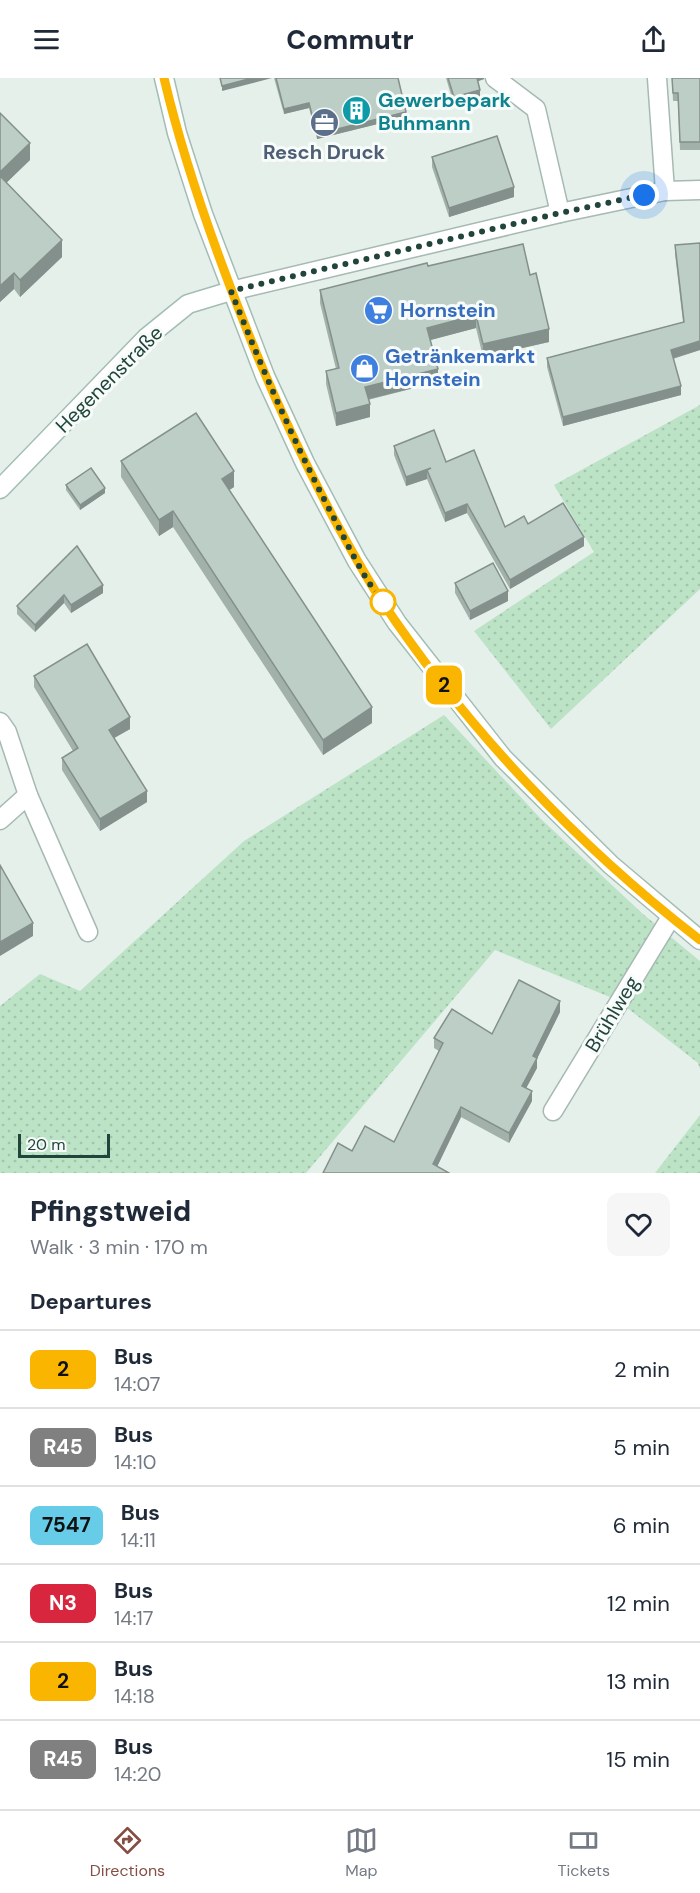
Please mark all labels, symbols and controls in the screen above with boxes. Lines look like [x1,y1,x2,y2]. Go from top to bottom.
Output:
text: Commutr [286,22,414,57]
icon: menu [30,23,63,56]
icon: share [637,23,670,56]
place label: Gewerbepark Buhmann [378,87,512,136]
building icon: Gewerbepark Buhmann [341,95,373,127]
office icon: Resch Druck [308,106,340,138]
place label: Resch Druck [263,139,386,165]
your location [629,180,659,210]
supermarket icon: Hornstein [363,294,395,326]
place label: Hornstein [400,297,496,323]
street label: Hegenenstraße [50,320,168,438]
place label: Getränkemarkt Hornstein [385,343,535,392]
shop icon: Getränkemarkt Hornstein [348,352,380,384]
unlabelled marker [370,589,396,615]
line badge: 2 [424,666,464,704]
text: 2 [438,671,450,699]
street label: Brühlweg [579,971,645,1057]
scale bar [18,1131,110,1158]
text: 20 m [27,1134,66,1155]
text: Pfingstweid [30,1193,191,1230]
button: heart [607,1193,670,1256]
text: Walk · 3 min · 170 m [30,1234,208,1260]
text: Departures [30,1287,152,1316]
text: Bus [114,1342,153,1371]
text: 2 [57,1355,69,1383]
text: 2 min [614,1355,670,1384]
text: 14:07 [114,1371,161,1397]
text: Bus [114,1420,153,1449]
text: R45 [43,1433,83,1461]
text: 5 min [613,1433,670,1462]
text: 14:10 [114,1449,156,1475]
text: Bus [121,1498,160,1527]
text: 7547 [42,1511,91,1539]
text: 6 min [613,1511,670,1540]
text: 14:11 [121,1527,156,1553]
text: Bus [114,1576,153,1605]
text: N3 [49,1589,77,1617]
text: 12 min [607,1589,670,1618]
text: 14:17 [114,1605,153,1631]
text: Bus [114,1654,153,1683]
text: 2 [57,1667,69,1695]
text: 13 min [607,1667,670,1696]
text: 14:18 [114,1683,155,1709]
text: Bus [114,1732,153,1761]
text: R45 [43,1745,83,1773]
text: 15 min [606,1745,670,1774]
text: 14:20 [114,1761,161,1787]
tab: Directions [90,1824,165,1881]
tab: Map [345,1824,378,1881]
tab: Tickets [558,1824,610,1881]

